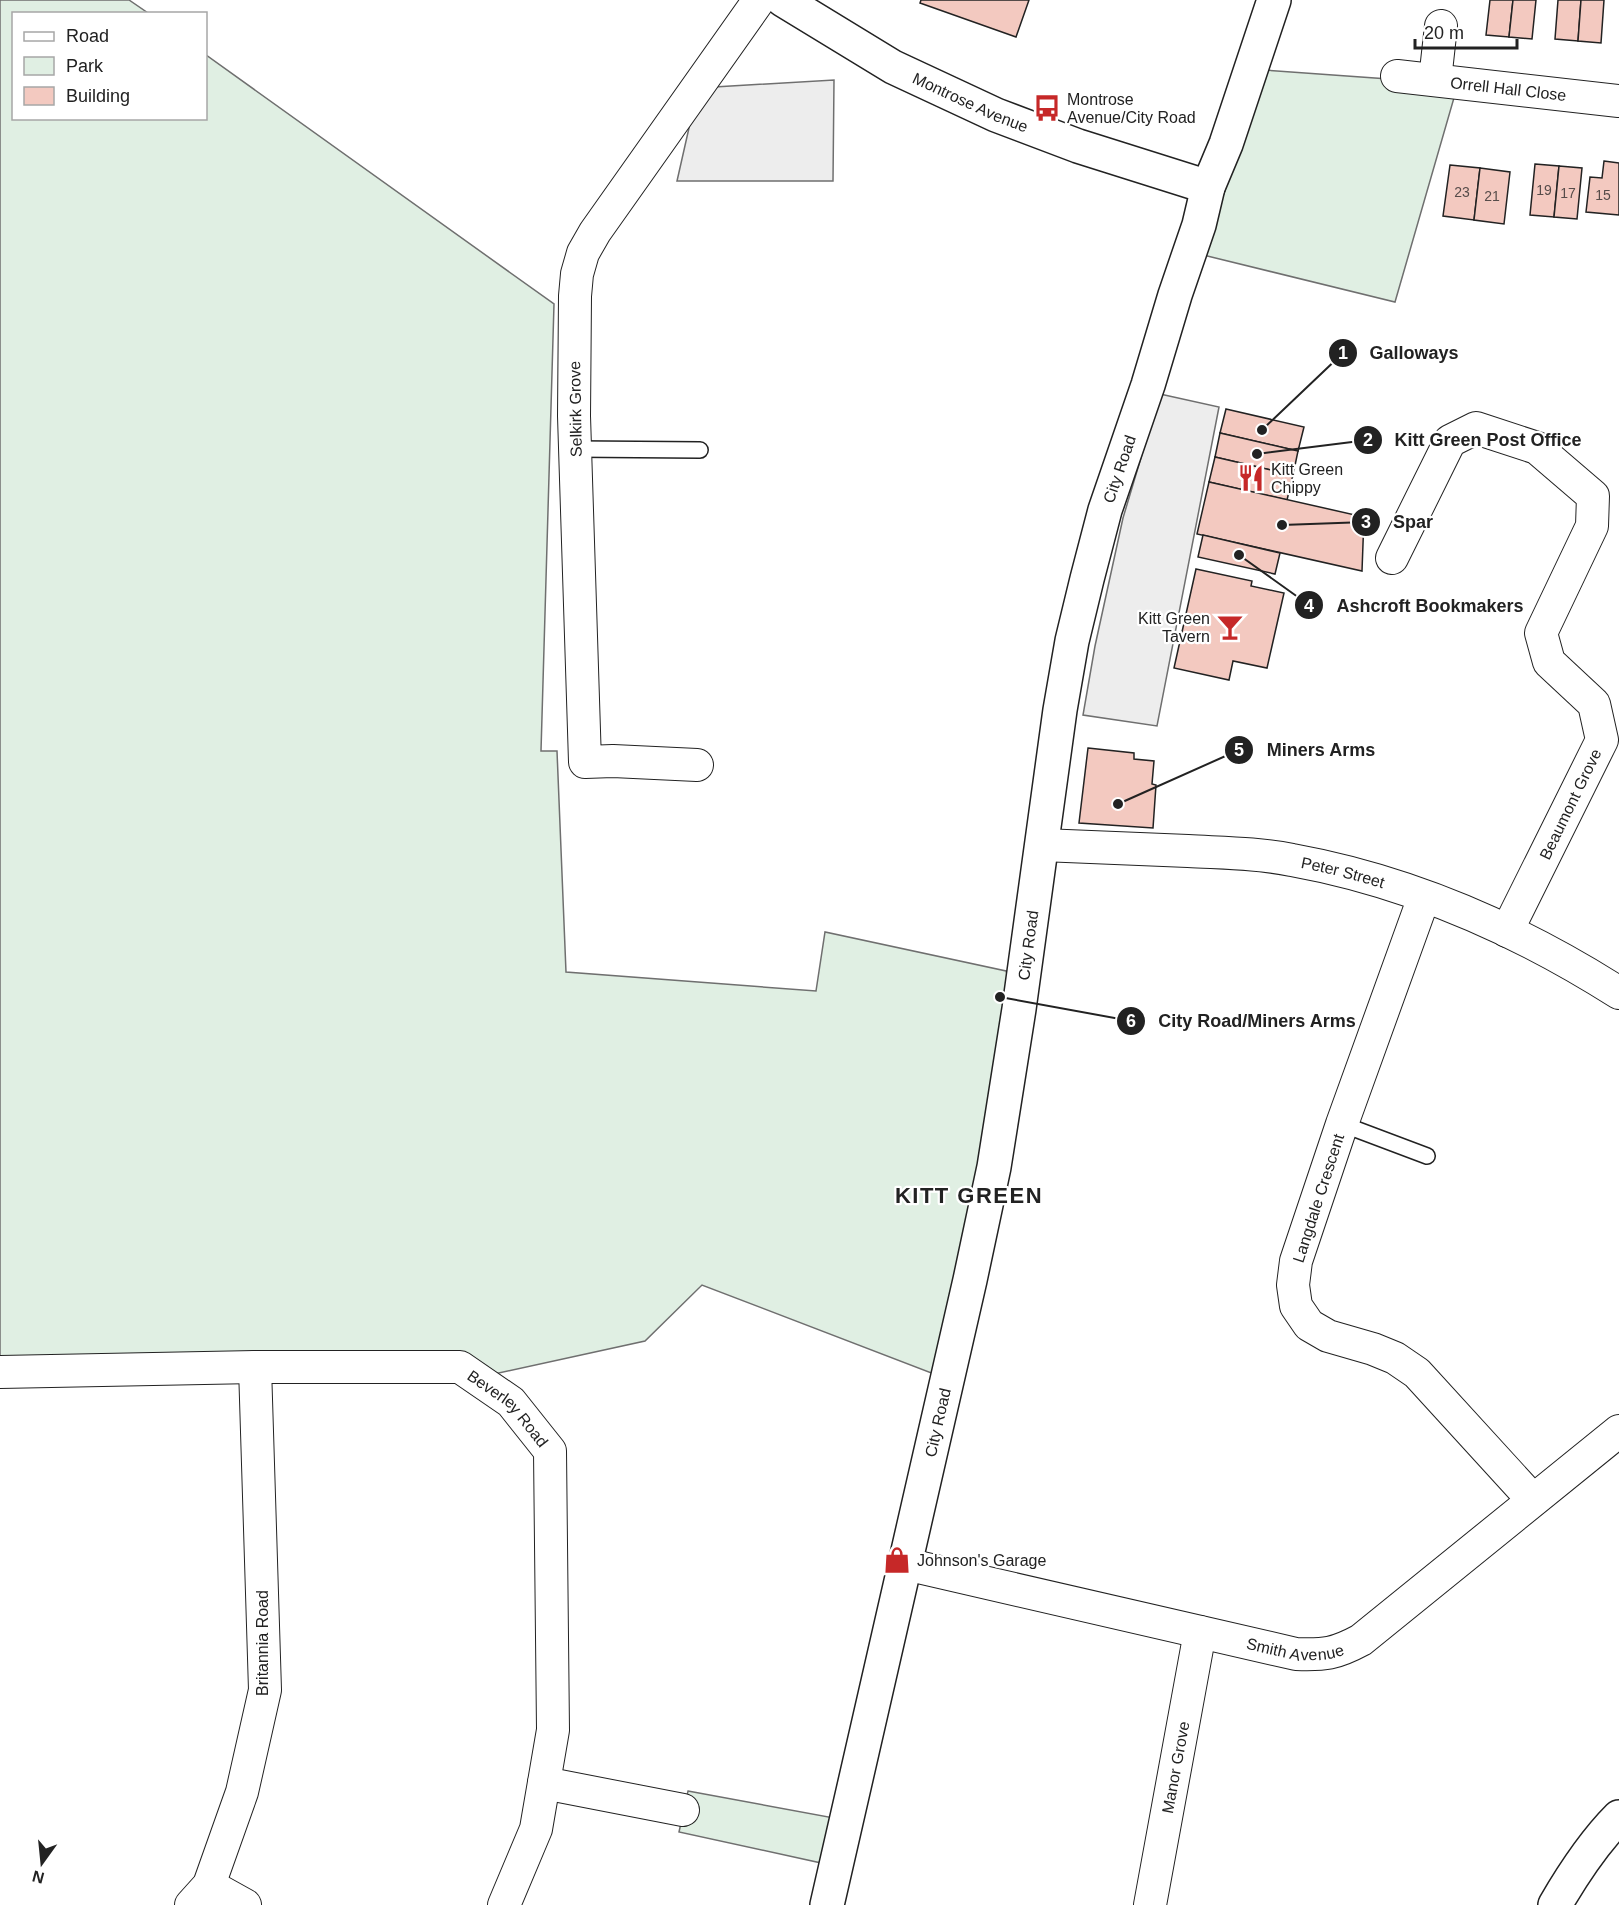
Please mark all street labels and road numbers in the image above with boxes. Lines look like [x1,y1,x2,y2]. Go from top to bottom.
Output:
street label: Montrose Avenue [910,69,1030,135]
street label: Orrell Hall Close [1449,74,1567,104]
street label: Selkirk Grove [566,361,585,457]
street label: City Road [1100,433,1139,505]
street label: Beaumont Grove [1536,746,1605,862]
street label: Peter Street [1300,854,1387,891]
street label: City Road [1015,909,1041,981]
street label: Langdale Crescent [1290,1131,1347,1265]
street label: Beverley Road [464,1367,551,1450]
street label: City Road [922,1386,954,1459]
street label: Britannia Road [254,1590,271,1696]
street label: Smith Avenue [1245,1635,1346,1664]
street label: Manor Grove [1159,1720,1193,1815]

